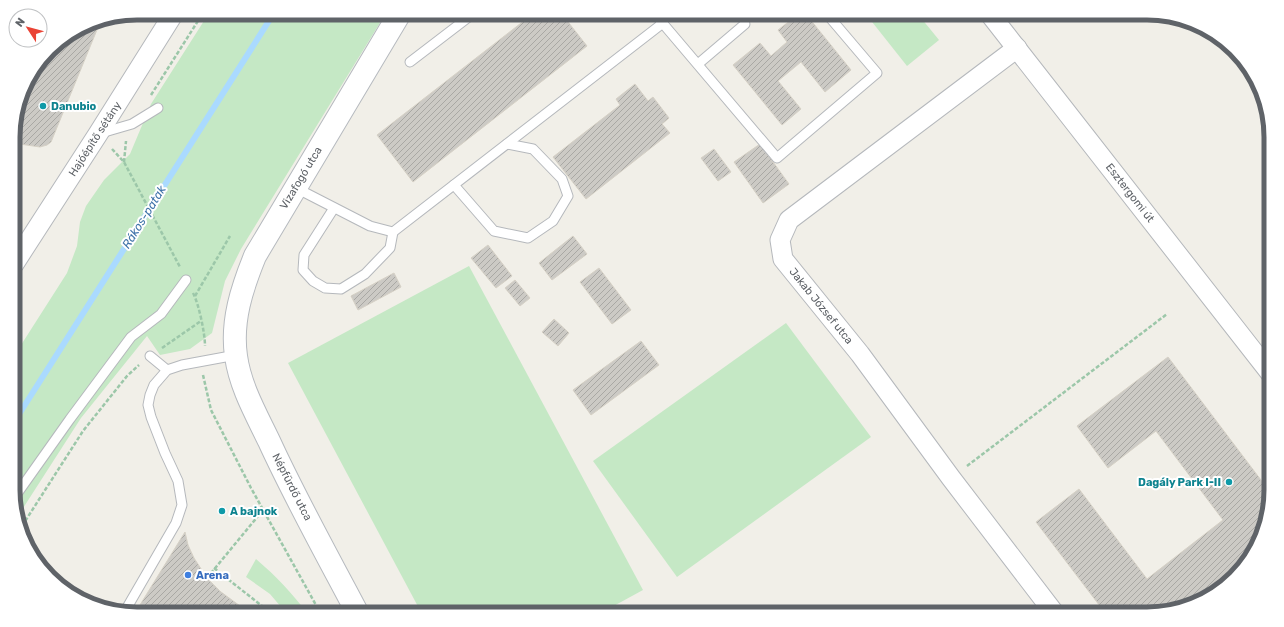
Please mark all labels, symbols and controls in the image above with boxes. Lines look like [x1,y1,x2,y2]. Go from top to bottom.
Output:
north arrow [8,8,48,48]
text: N [13,15,28,29]
street label: Hajóépítő sétány [66,99,124,179]
place label: Danubio [51,100,97,113]
marker: Danubio [38,101,48,111]
street label: Vizafogó utca [277,144,325,212]
street label: Esztergomi út [1103,161,1158,226]
water label: Rákos-patak [119,182,169,251]
street label: Jakab József utca [786,265,856,347]
street label: Népfürdő utca [269,451,315,523]
place label: Dagály Park I-II [1138,476,1221,489]
marker: Dagály Park I-II [1224,477,1234,487]
place label: A bajnok [230,505,278,518]
marker: A bajnok [217,506,227,516]
place label: Arena [196,569,229,582]
marker: Arena [183,570,193,580]

